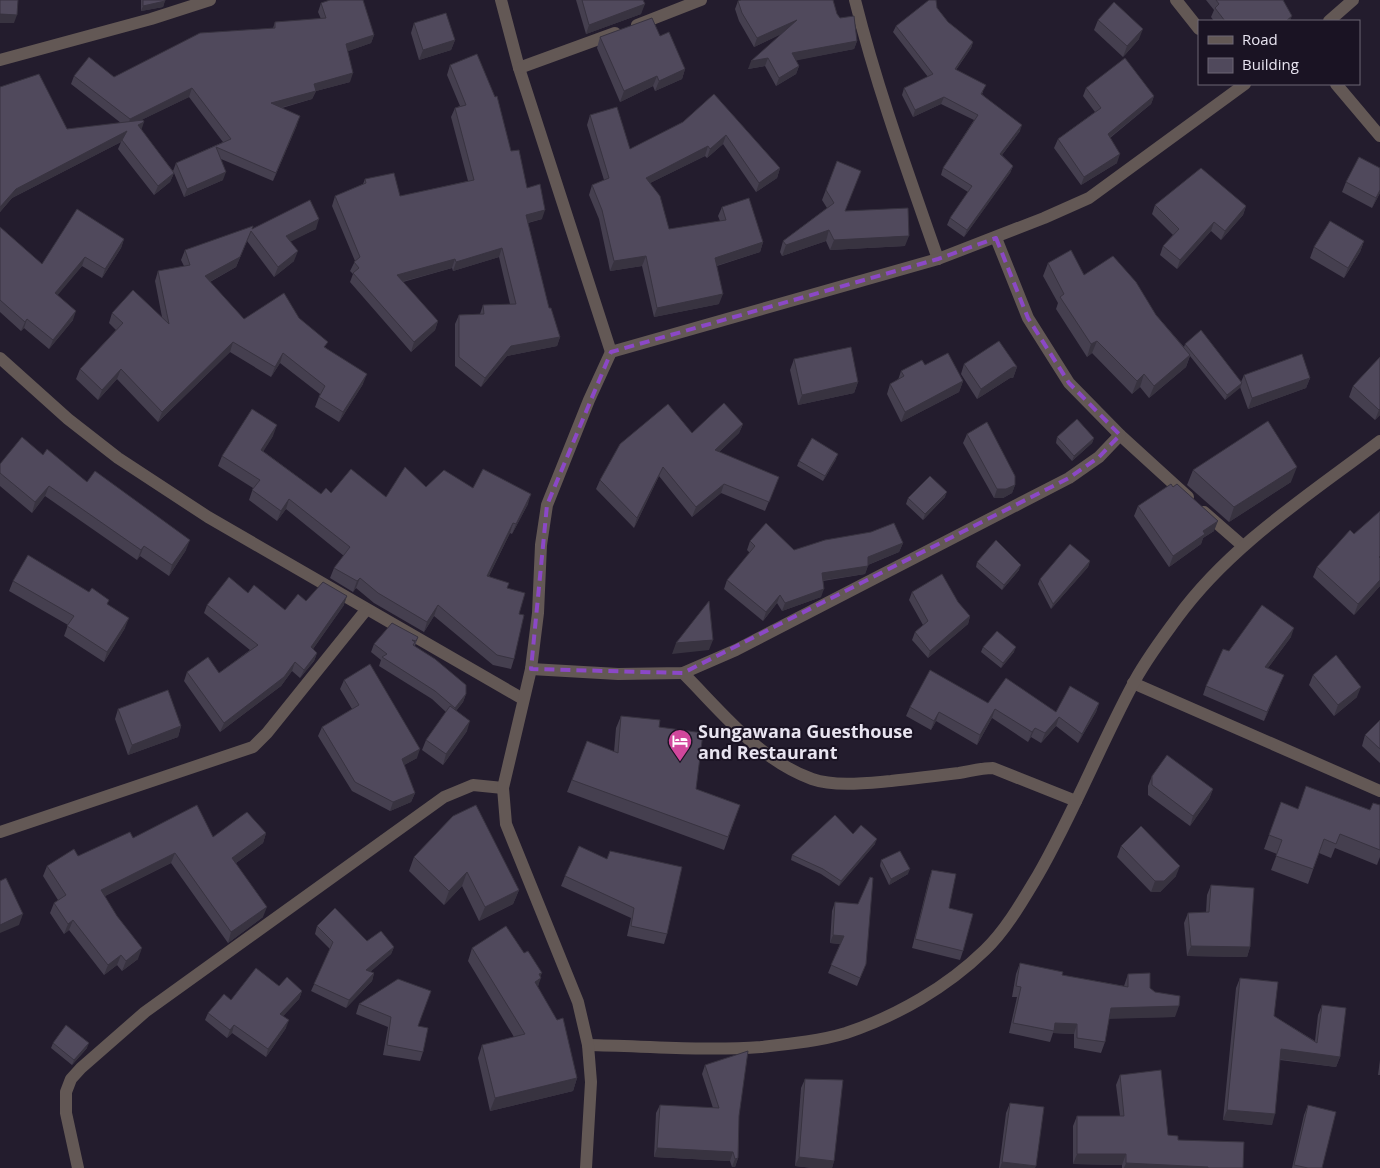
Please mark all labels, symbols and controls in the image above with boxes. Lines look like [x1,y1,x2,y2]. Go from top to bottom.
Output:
legend [1198,20,1360,85]
text: Road [1242,29,1278,49]
text: Building [1242,54,1299,74]
place label: Sungawana Guesthouse and Restaurant [698,719,913,764]
hotel icon: Sungawana Guesthouse and Restaurant [667,728,693,762]

